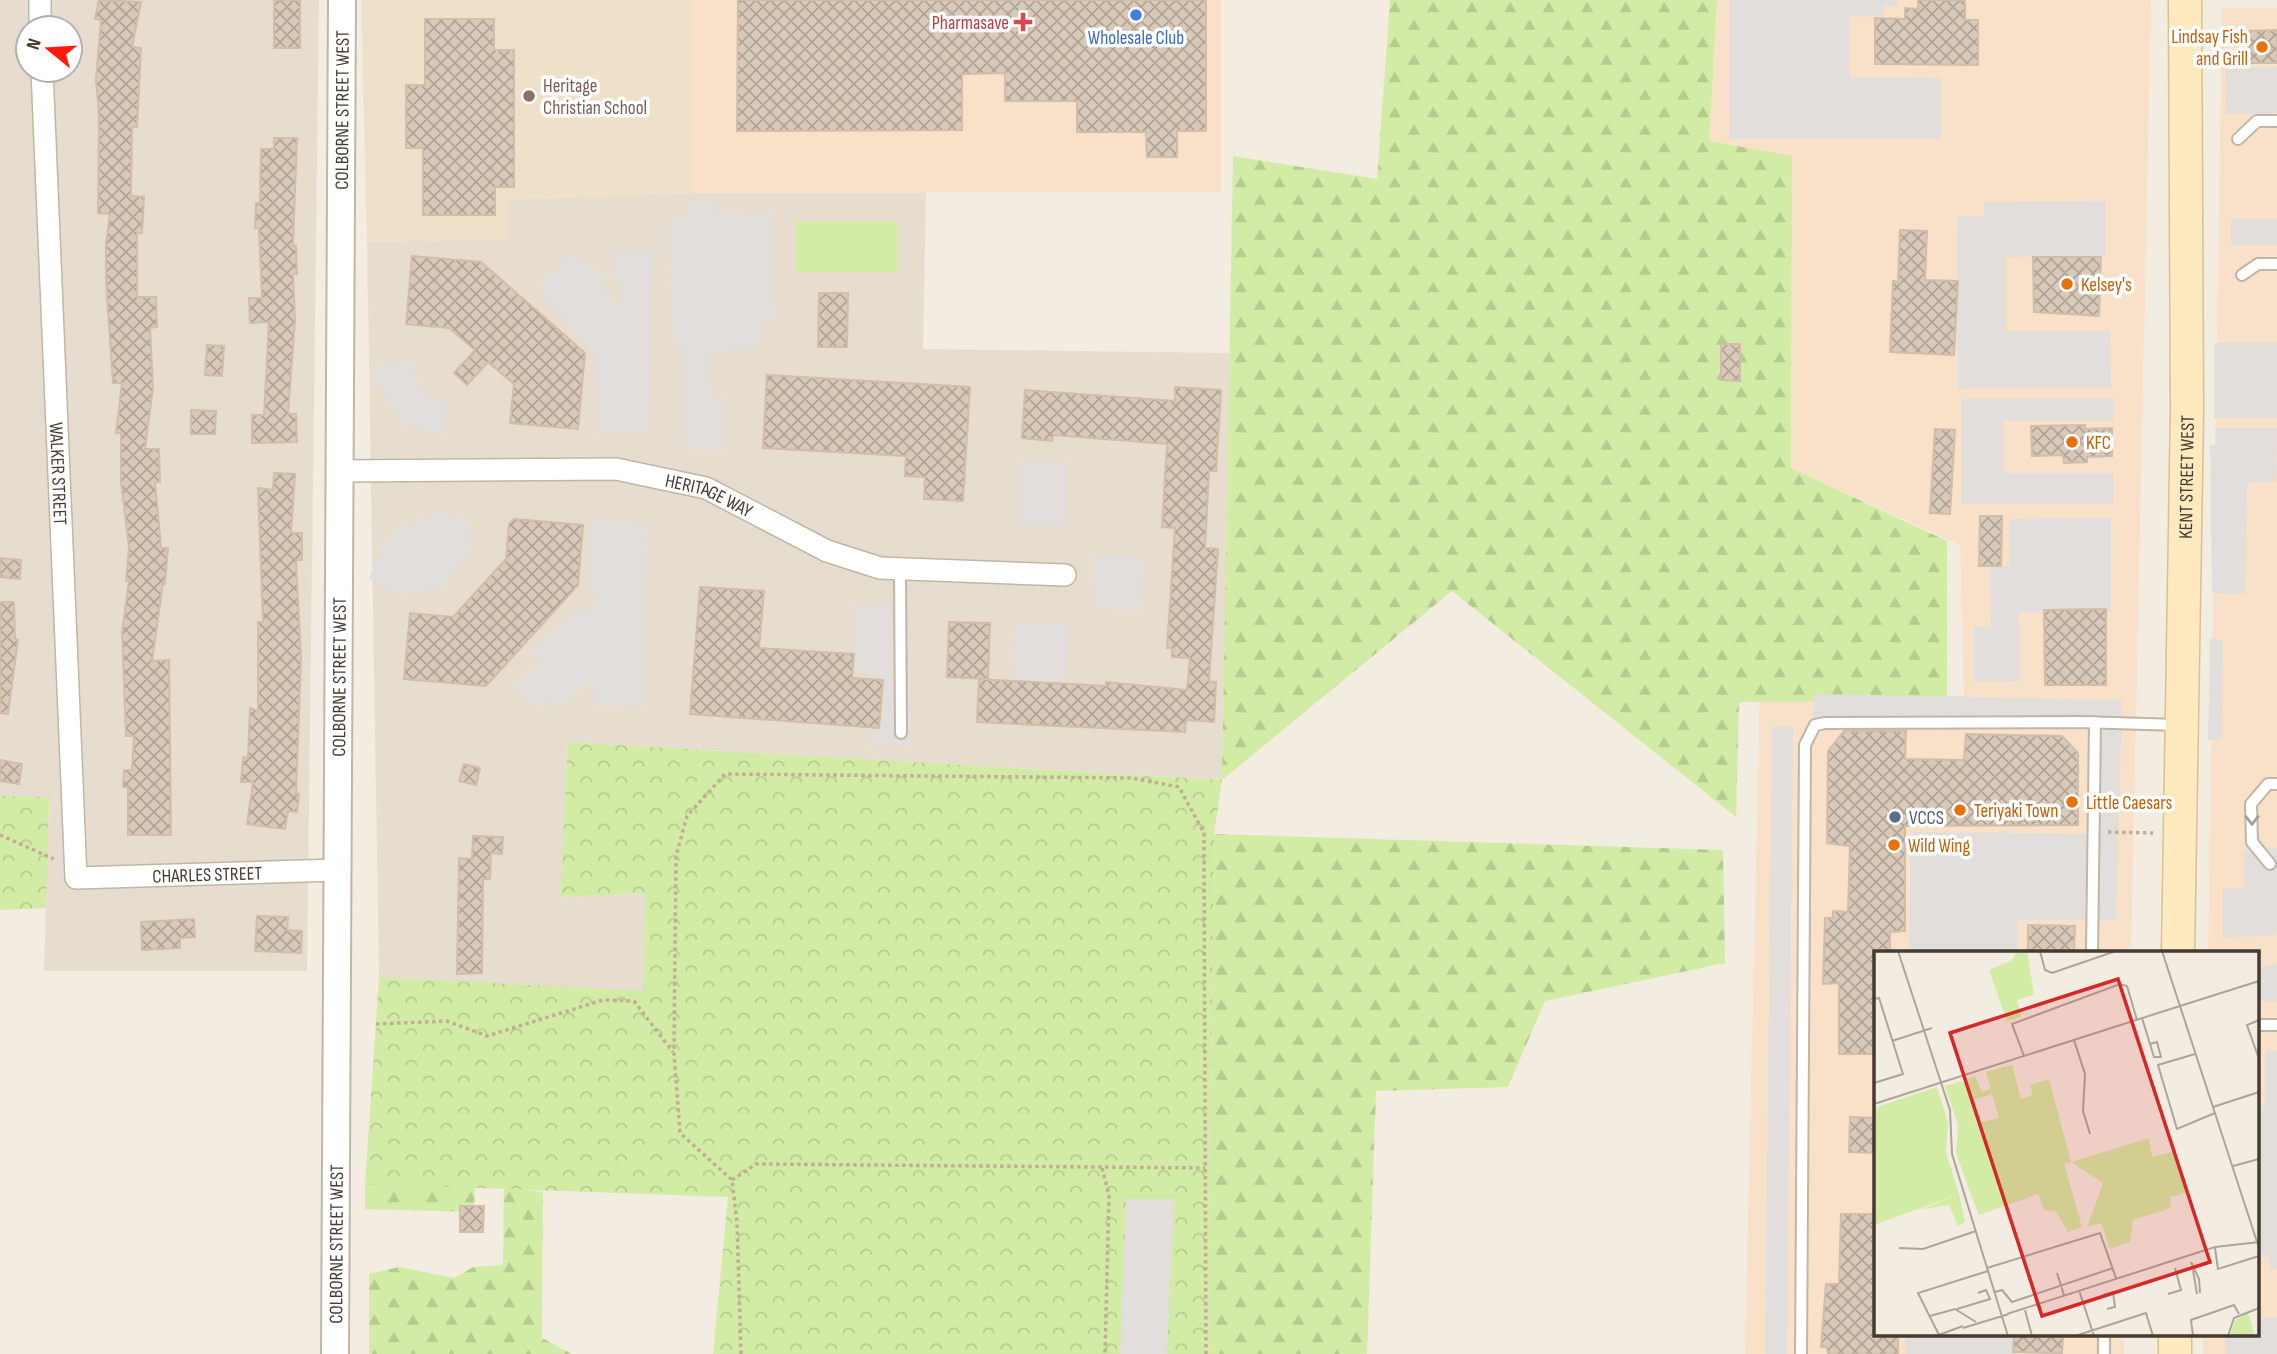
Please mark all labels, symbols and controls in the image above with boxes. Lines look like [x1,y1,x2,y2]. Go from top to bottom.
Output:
marker: Wholesale Club [1128,7,1144,23]
place label: Pharmasave [932,12,1009,35]
north arrow [14,14,84,84]
marker: Pharmasave [1015,14,1031,30]
place label: Lindsay Fish and Grill [2171,26,2248,71]
place label: Wholesale Club [1088,27,1184,50]
street label: COLBORNE STREET WEST [331,30,355,190]
text: N [22,36,47,53]
marker: Lindsay Fish and Grill [2254,39,2270,55]
place label: Heritage Christian School [543,75,647,120]
marker: Heritage Christian School [521,88,537,104]
place label: Kelsey's [2081,274,2132,297]
marker: Kelsey's [2059,276,2075,292]
street label: KENT STREET WEST [2175,415,2200,539]
street label: WALKER STREET [44,422,71,526]
place label: KFC [2086,432,2111,455]
marker: KFC [2064,434,2080,450]
street label: HERITAGE WAY [663,470,756,523]
street label: COLBORNE STREET WEST [328,597,352,757]
place label: Little Caesars [2086,792,2172,815]
marker: Little Caesars [2064,794,2080,810]
place label: Teriyaki Town [1974,800,2058,823]
marker: Teriyaki Town [1952,802,1968,818]
place label: VCCS [1909,807,1944,830]
marker: VCCS [1887,809,1903,825]
one-way arrow [2244,814,2259,825]
place label: Wild Wing [1908,835,1970,858]
marker: Wild Wing [1886,837,1902,853]
street label: CHARLES STREET [152,862,263,889]
inset map [1874,951,2260,1336]
street label: COLBORNE STREET WEST [325,1164,349,1324]

